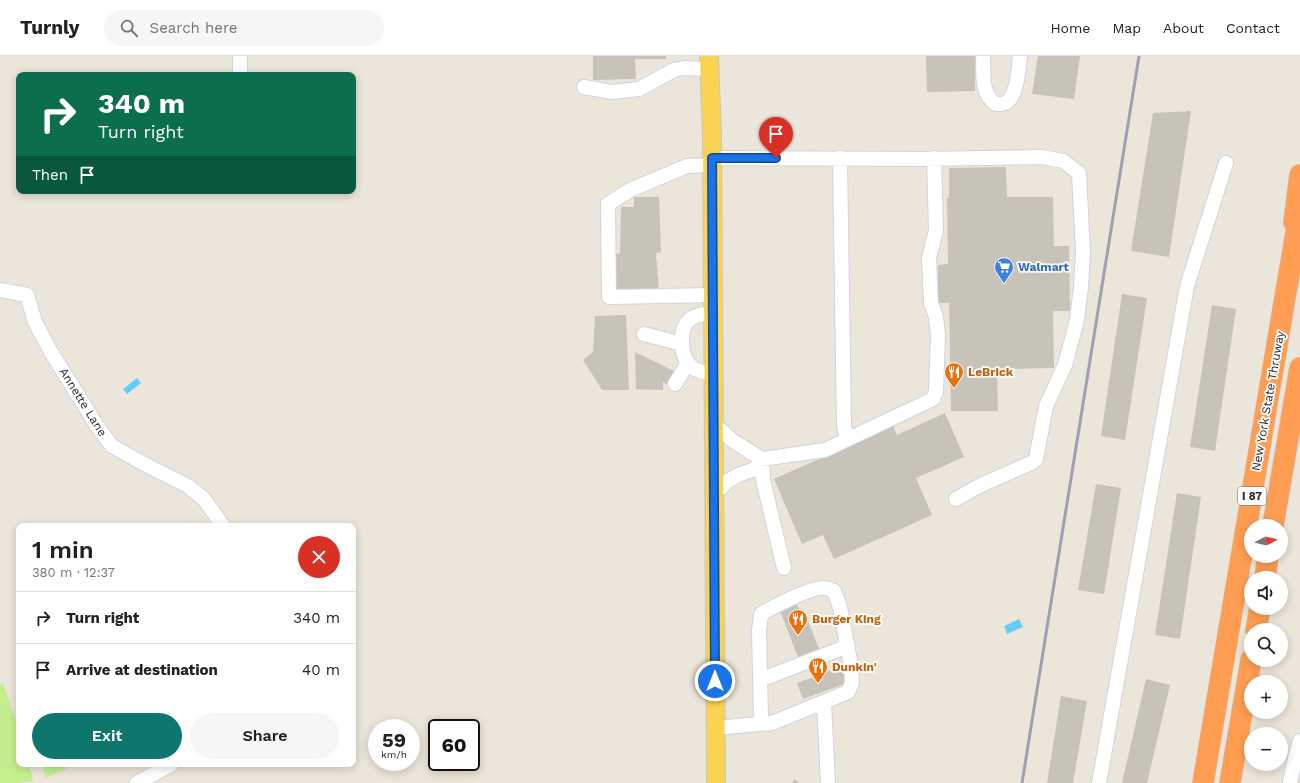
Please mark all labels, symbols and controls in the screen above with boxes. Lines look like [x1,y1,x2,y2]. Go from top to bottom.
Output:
search box [104,10,384,46]
text: Turnly [20,16,80,39]
icon: search [118,17,140,39]
text: Search here [150,19,237,37]
text: Home [1050,20,1090,36]
text: Map [1112,20,1141,36]
text: About [1163,20,1204,36]
text: Contact [1226,20,1280,36]
text: 340 m [98,87,185,120]
icon: right [32,88,84,140]
pin [759,117,793,158]
text: Turn right [98,121,184,142]
icon: arrive [765,123,787,145]
icon: arrive [76,164,98,186]
text: Then [32,166,68,184]
supermarket icon: Walmart [993,256,1015,284]
place label: Walmart [1018,260,1070,274]
street label: New York State Thruway [1249,329,1287,472]
restaurant icon: LeBrick [943,361,965,389]
street label: Annette Lane [56,365,110,439]
place label: LeBrick [968,365,1014,379]
road number: I 87 [1238,487,1266,505]
north arrow [1244,519,1288,563]
map controls [1244,519,1288,771]
text: 1 min [32,536,94,564]
button: close [298,536,340,578]
text: 380 m · 12:37 [32,565,115,580]
button: sound [1244,571,1288,615]
icon: right [32,607,54,629]
restaurant icon: Burger King [787,608,809,636]
text: Turn right [66,609,139,627]
text: 340 m [293,609,340,627]
place label: Burger King [812,612,881,626]
button: search [1244,623,1288,667]
restaurant icon: Dunkin' [807,656,829,684]
icon: arrive [32,659,54,681]
position arrow [694,660,736,702]
place label: Dunkin' [832,660,877,674]
text: Arrive at destination [66,661,218,679]
text: 40 m [302,661,340,679]
button: + [1244,675,1288,719]
button: Exit [32,713,182,759]
button: Share [190,713,340,759]
speed limit sign: 60 [428,719,480,771]
button: − [1244,727,1288,771]
text: 59 [382,728,406,752]
text: km/h [381,749,407,760]

